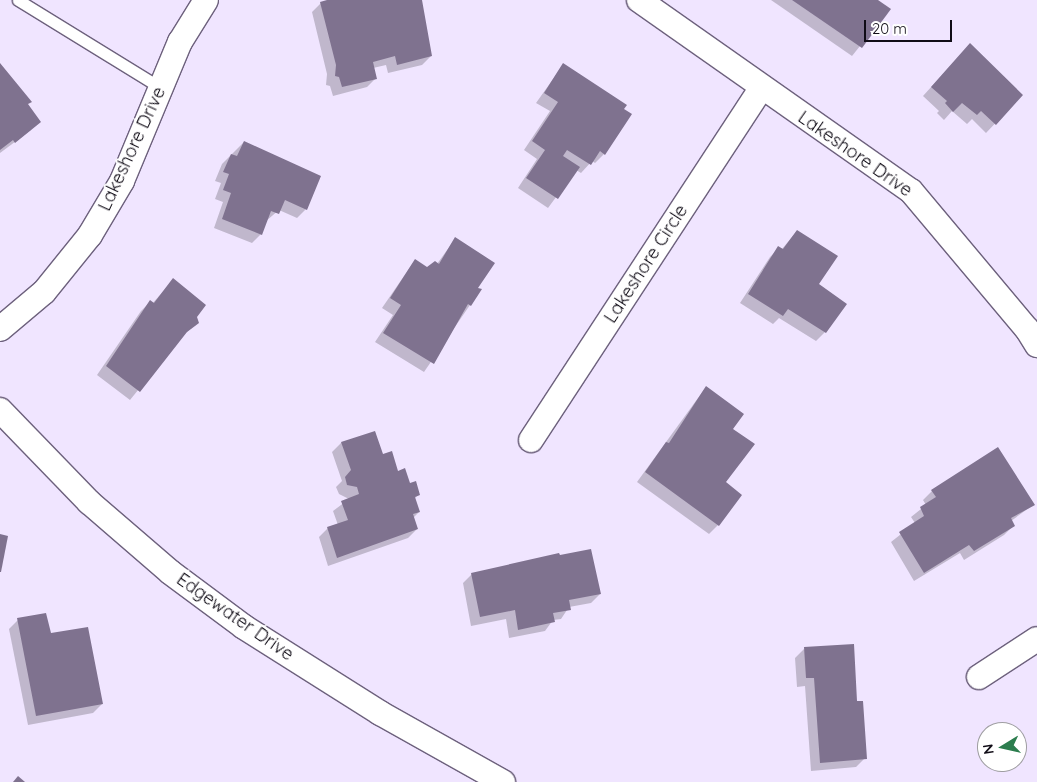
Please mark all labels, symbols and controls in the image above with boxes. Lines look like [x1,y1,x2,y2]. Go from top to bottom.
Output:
scale bar [867,10,954,42]
text: 20 m [872,19,907,38]
street label: Lakeshore Drive [94,84,170,214]
street label: Lakeshore Drive [794,107,916,201]
street label: Lakeshore Circle [600,201,692,327]
street label: Edgewater Drive [172,569,298,665]
north arrow [977,722,1027,772]
text: N [978,743,998,756]

